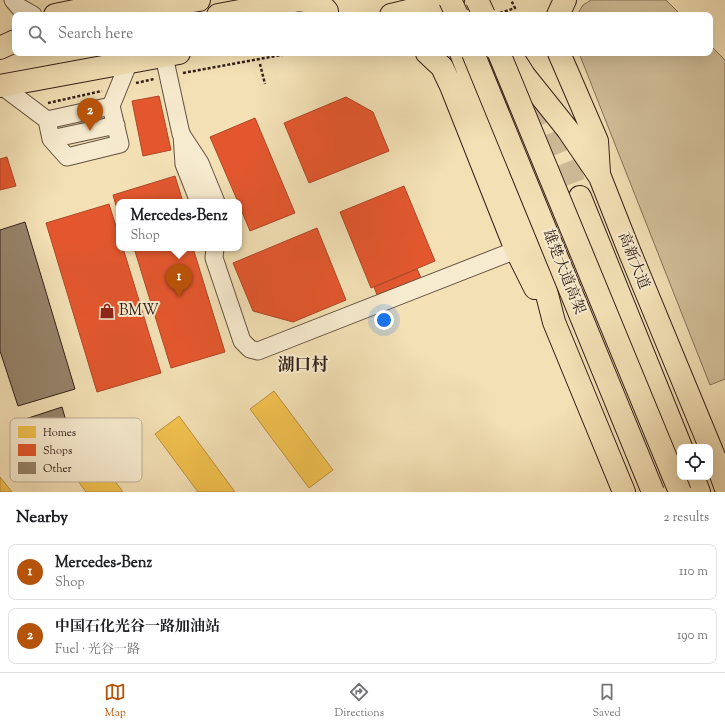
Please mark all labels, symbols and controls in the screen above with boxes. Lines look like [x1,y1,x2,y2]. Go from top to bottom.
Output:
search box [12,12,713,56]
icon: search [26,23,48,45]
text: Search here [58,24,133,45]
pin: 2 [77,98,103,131]
popup [116,199,242,251]
text: Mercedes-Benz [130,206,228,227]
street label: 雄楚大道高架 [536,226,590,318]
text: Shop [130,227,160,245]
street label: 高新大道 [612,229,654,293]
pin: 1 [166,264,192,297]
place label: BMW [119,301,159,322]
shop icon: BMW [98,302,116,320]
your location [374,310,394,330]
district label: 湖口村 [278,354,329,378]
legend [10,418,142,482]
text: Homes [43,425,76,441]
text: Shops [43,443,72,459]
map controls [677,444,713,480]
button: locate [677,444,713,480]
text: Other [43,461,72,477]
text: Nearby [16,506,68,530]
text: 2 results [664,509,709,527]
text: Mercedes-Benz [55,553,152,574]
text: 1 [28,563,32,581]
text: 110 m [679,563,708,581]
text: Shop [55,574,84,592]
text: 中国石化光谷一路加油站 [55,617,220,638]
text: 2 [27,627,33,645]
text: 190 m [677,627,708,645]
text: Fuel · 光谷一路 [55,641,140,659]
tab: Map [104,681,126,721]
tab: Directions [335,681,384,721]
tab: Saved [593,681,621,721]

